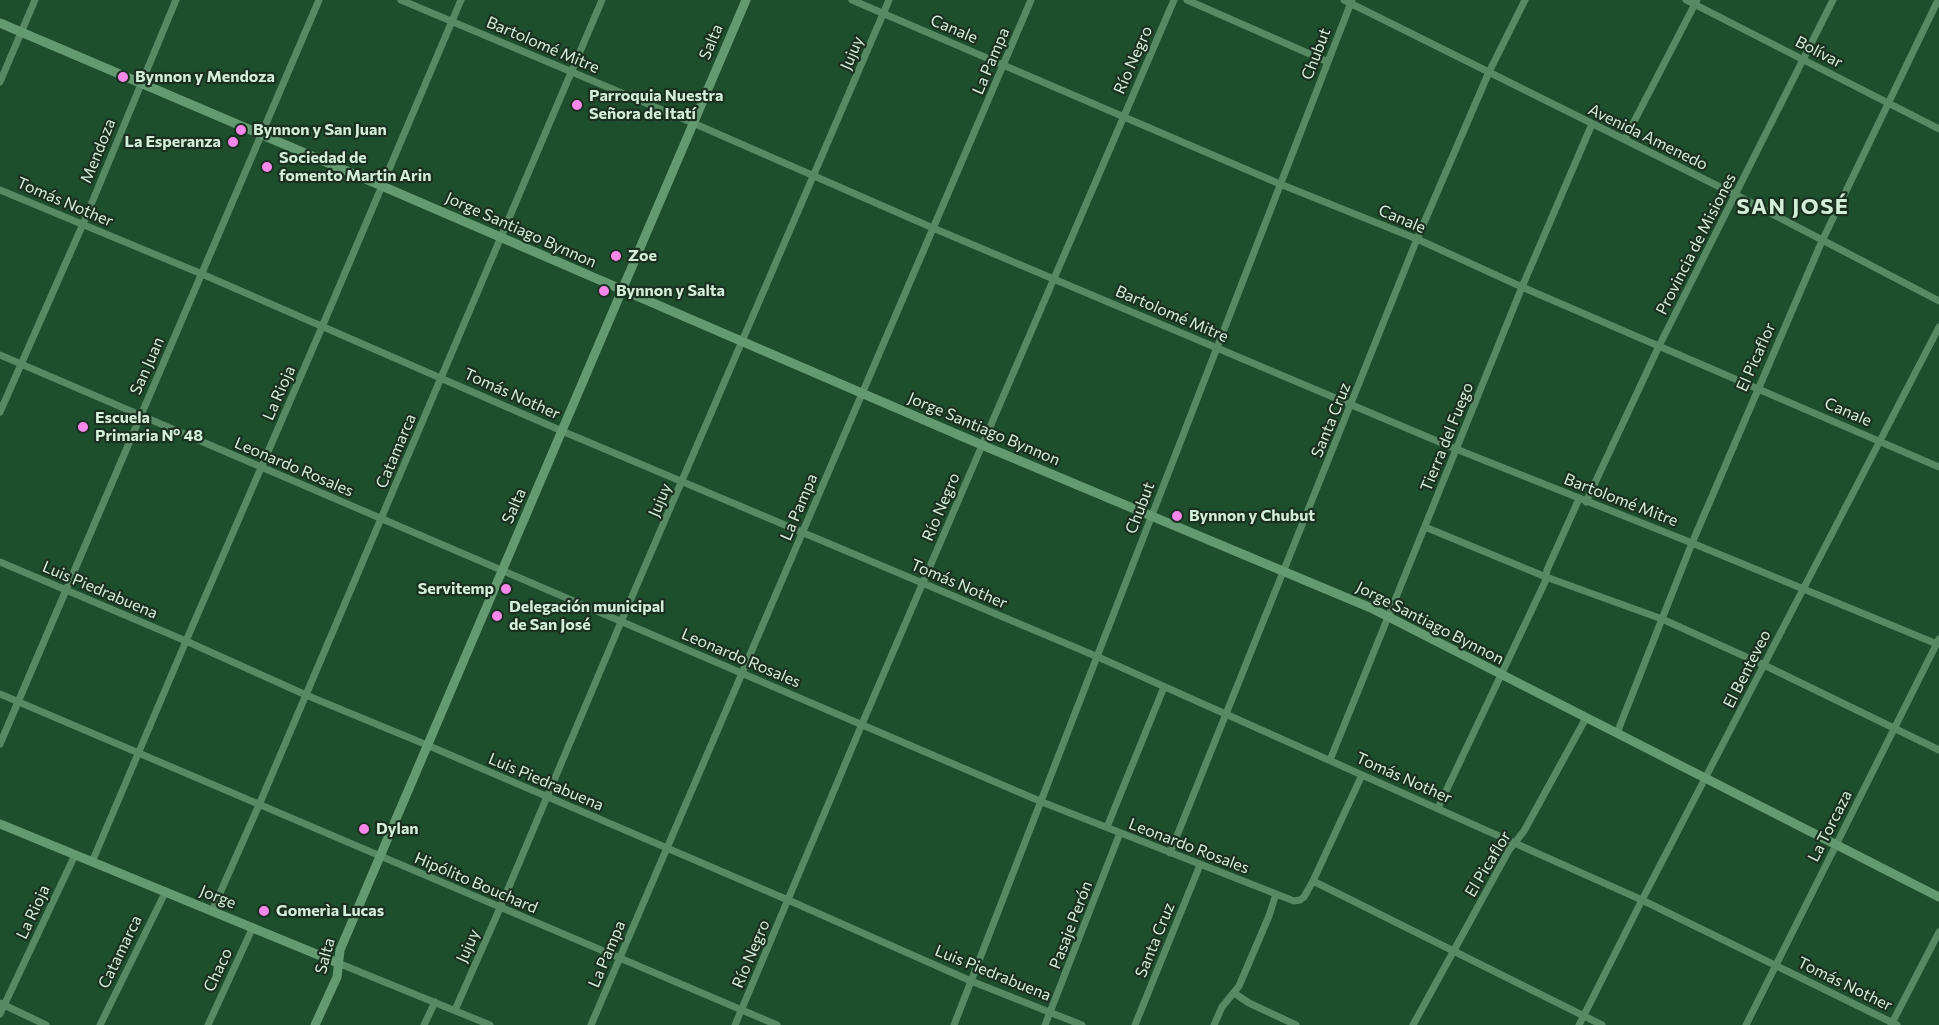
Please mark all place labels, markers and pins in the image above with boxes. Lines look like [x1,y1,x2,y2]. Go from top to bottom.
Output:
place label: Bynnon y Mendoza [135,67,275,87]
marker: Bynnon y Mendoza [116,70,130,84]
place label: Parroquia Nuestra Señora de Itatí [589,86,723,124]
marker: Parroquia Nuestra Señora de Itatí [570,98,584,112]
place label: Bynnon y San Juan [253,120,387,140]
marker: Bynnon y San Juan [234,123,248,137]
place label: La Esperanza [125,132,221,152]
marker: La Esperanza [226,135,240,149]
place label: Sociedad de fomento Martin Arin [279,148,431,186]
marker: Sociedad de fomento Martin Arin [260,160,274,174]
place label: Zoe [628,246,657,266]
marker: Zoe [609,249,623,263]
place label: Bynnon y Salta [616,281,725,301]
marker: Bynnon y Salta [597,284,611,298]
place label: Escuela Primaria Nº 48 [95,408,203,446]
marker: Escuela Primaria Nº 48 [76,420,90,434]
place label: Bynnon y Chubut [1189,506,1315,526]
marker: Bynnon y Chubut [1170,509,1184,523]
place label: Servitemp [418,579,494,599]
marker: Servitemp [499,582,513,596]
place label: Delegación municipal de San José [509,597,664,635]
marker: Delegación municipal de San José [490,609,504,623]
place label: Dylan [376,819,419,839]
marker: Dylan [357,822,371,836]
place label: Gomerìa Lucas [276,901,384,921]
marker: Gomerìa Lucas [257,904,271,918]

